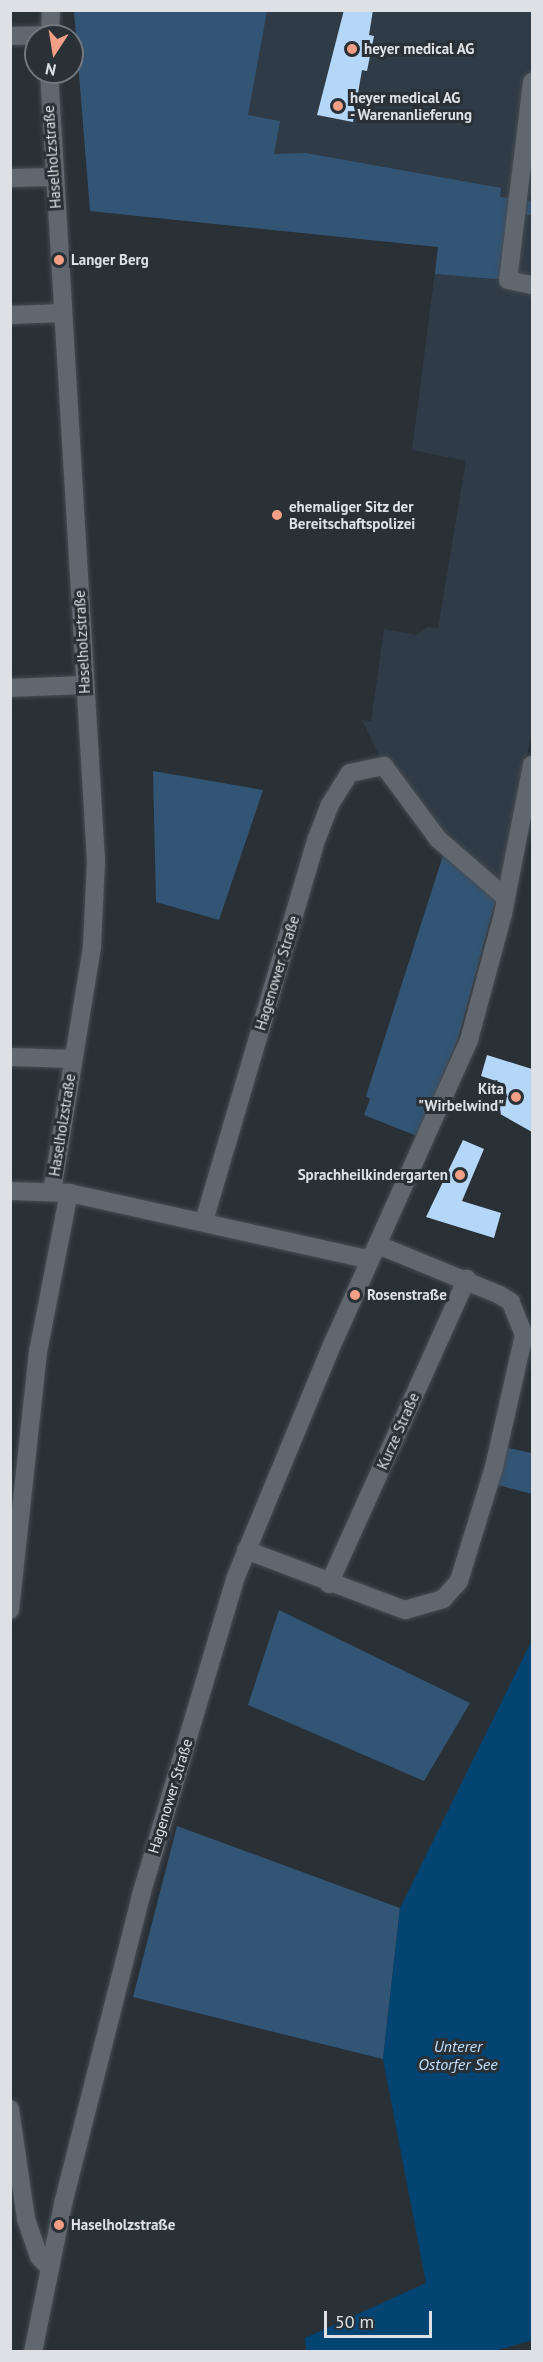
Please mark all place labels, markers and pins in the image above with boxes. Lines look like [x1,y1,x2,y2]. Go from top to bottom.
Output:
place label: heyer medical AG [364,40,475,58]
marker: heyer medical AG [345,42,359,56]
place label: heyer medical AG - Warenanlieferung [350,88,473,123]
marker: heyer medical AG - Warenanlieferung [331,99,345,113]
place label: Langer Berg [71,251,149,269]
marker: Langer Berg [52,253,66,267]
place label: ehemaliger Sitz der Bereitschaftspolizei [289,497,415,532]
marker: ehemaliger Sitz der Bereitschaftspolizei [270,508,284,522]
place label: Kita "Wirbelwind" [418,1079,504,1114]
marker: Kita "Wirbelwind" [509,1090,523,1104]
place label: Sprachheilkindergarten [298,1166,448,1184]
marker: Sprachheilkindergarten [453,1168,467,1182]
place label: Rosenstraße [367,1286,447,1304]
marker: Rosenstraße [348,1288,362,1302]
place label: Haselholzstraße [71,2216,175,2234]
marker: Haselholzstraße [52,2218,66,2232]

